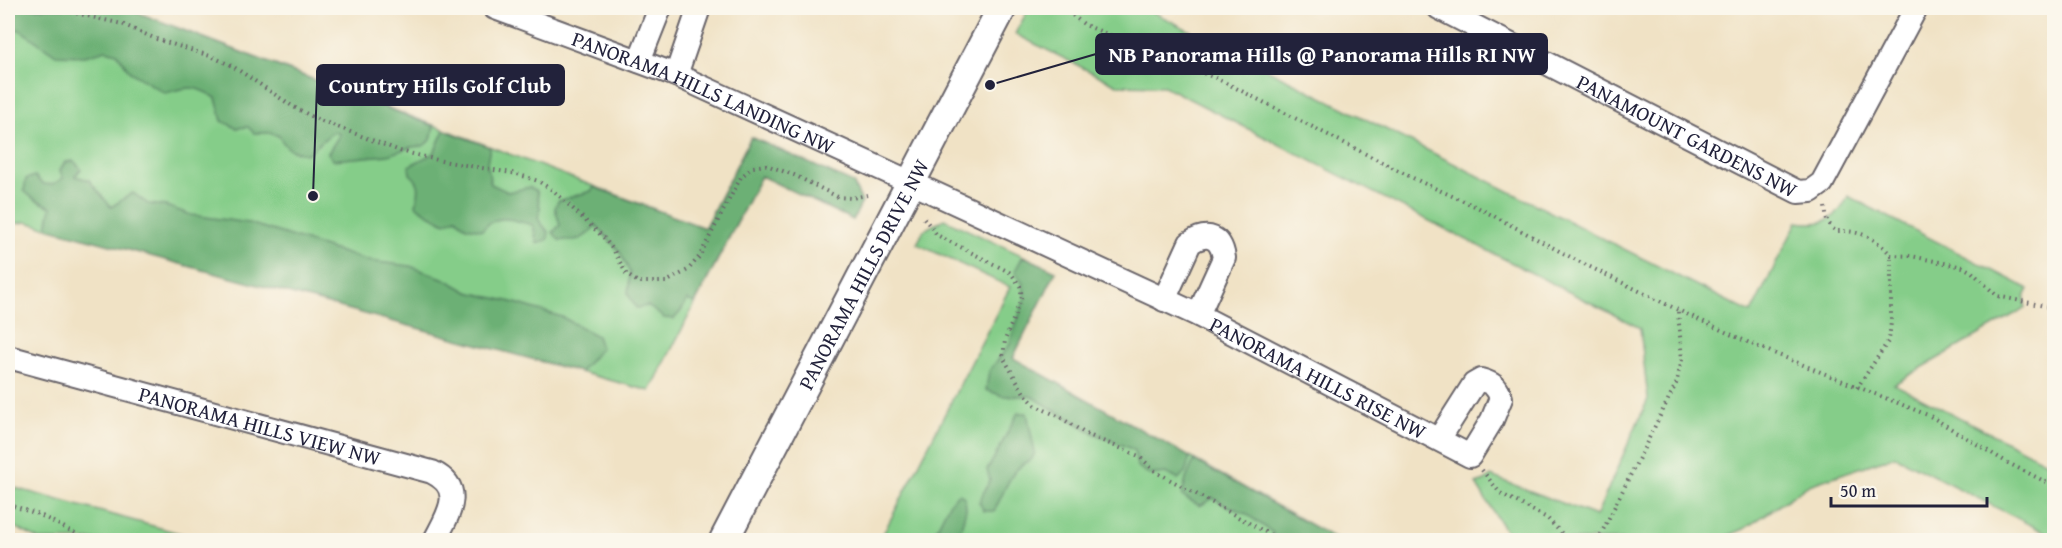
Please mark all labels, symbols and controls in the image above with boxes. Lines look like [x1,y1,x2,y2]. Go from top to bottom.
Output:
street label: PANORAMA HILLS LANDING NW [568,22,840,161]
callout: NB Panorama Hills @ Panorama Hills RI NW [1096,34,1547,74]
text: NB Panorama Hills @ Panorama Hills RI NW [1109,38,1536,70]
callout: Country Hills Golf Club [317,65,564,105]
street label: PANAMOUNT GARDENS NW [1572,66,1803,205]
text: Country Hills Golf Club [329,69,551,101]
street label: PANORAMA HILLS DRIVE NW [790,153,936,395]
street label: PANORAMA HILLS RISE NW [1205,308,1432,446]
street label: PANORAMA HILLS VIEW NW [135,378,384,473]
scale bar [1831,470,1987,508]
text: 50 m [1840,477,1876,504]

